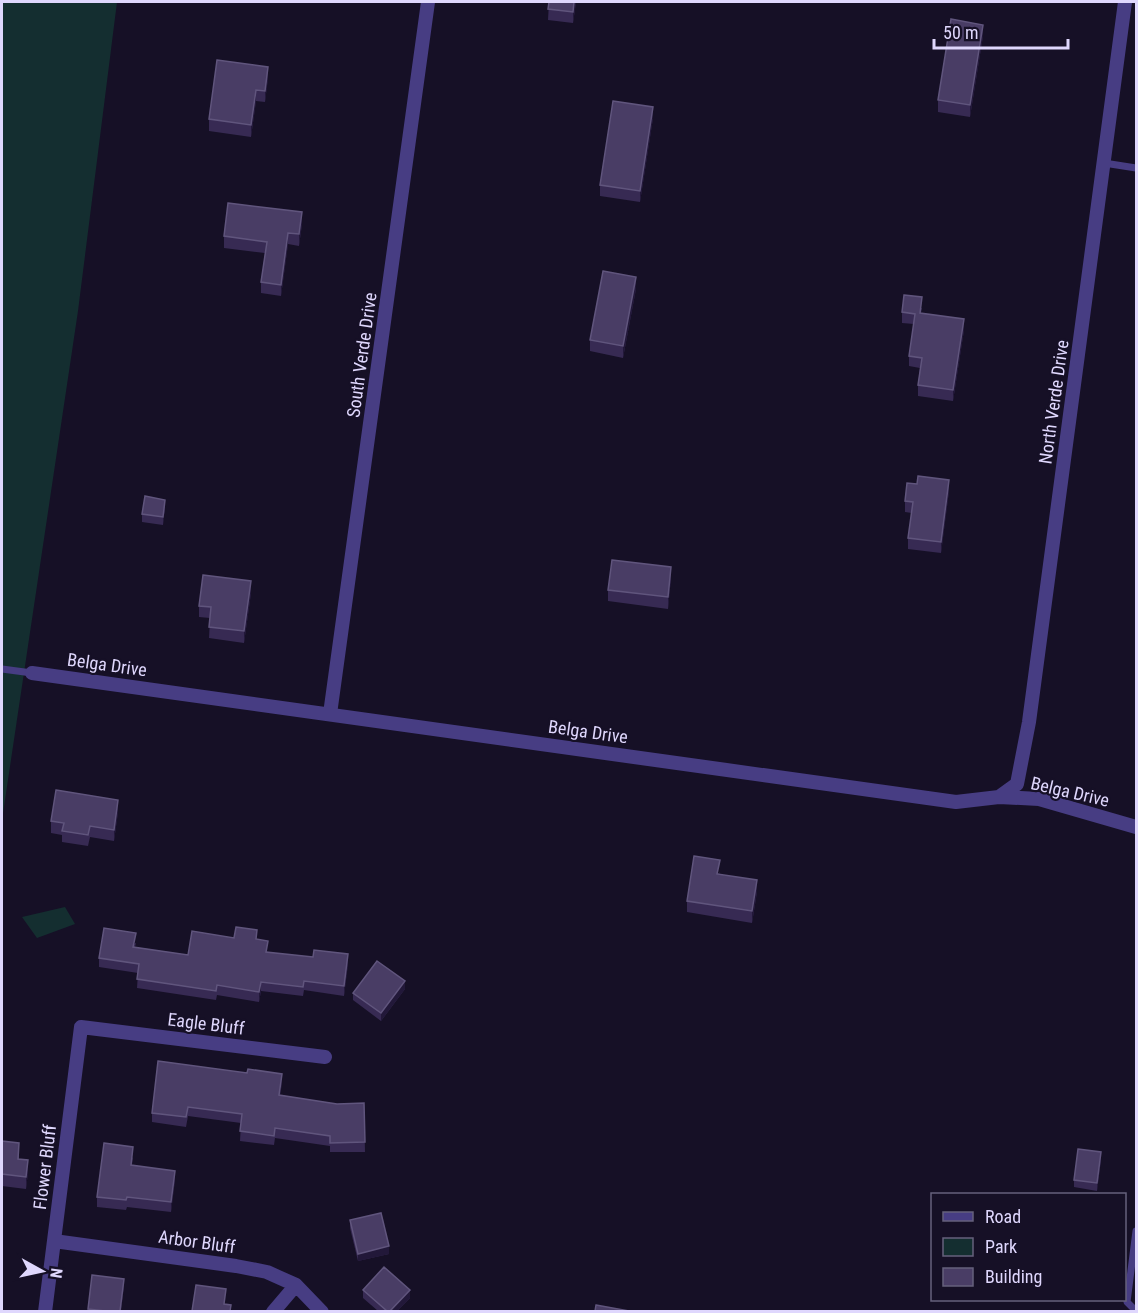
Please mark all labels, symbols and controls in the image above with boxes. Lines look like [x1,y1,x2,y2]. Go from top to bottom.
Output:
scale bar [934,12,1068,50]
text: 50 m [943,22,978,43]
street label: South Verde Drive [342,291,381,419]
street label: North Verde Drive [1034,339,1073,465]
street label: Belga Drive [66,649,148,680]
street label: Belga Drive [547,716,629,747]
street label: Belga Drive [1029,772,1111,811]
street label: Eagle Bluff [166,1008,246,1039]
street label: Flower Bluff [29,1123,60,1211]
legend [931,1193,1126,1301]
text: Road [985,1206,1021,1227]
street label: Arbor Bluff [157,1226,237,1257]
text: Park [985,1236,1017,1257]
north arrow [12,1241,72,1301]
text: Building [985,1266,1042,1287]
text: N [46,1267,66,1279]

